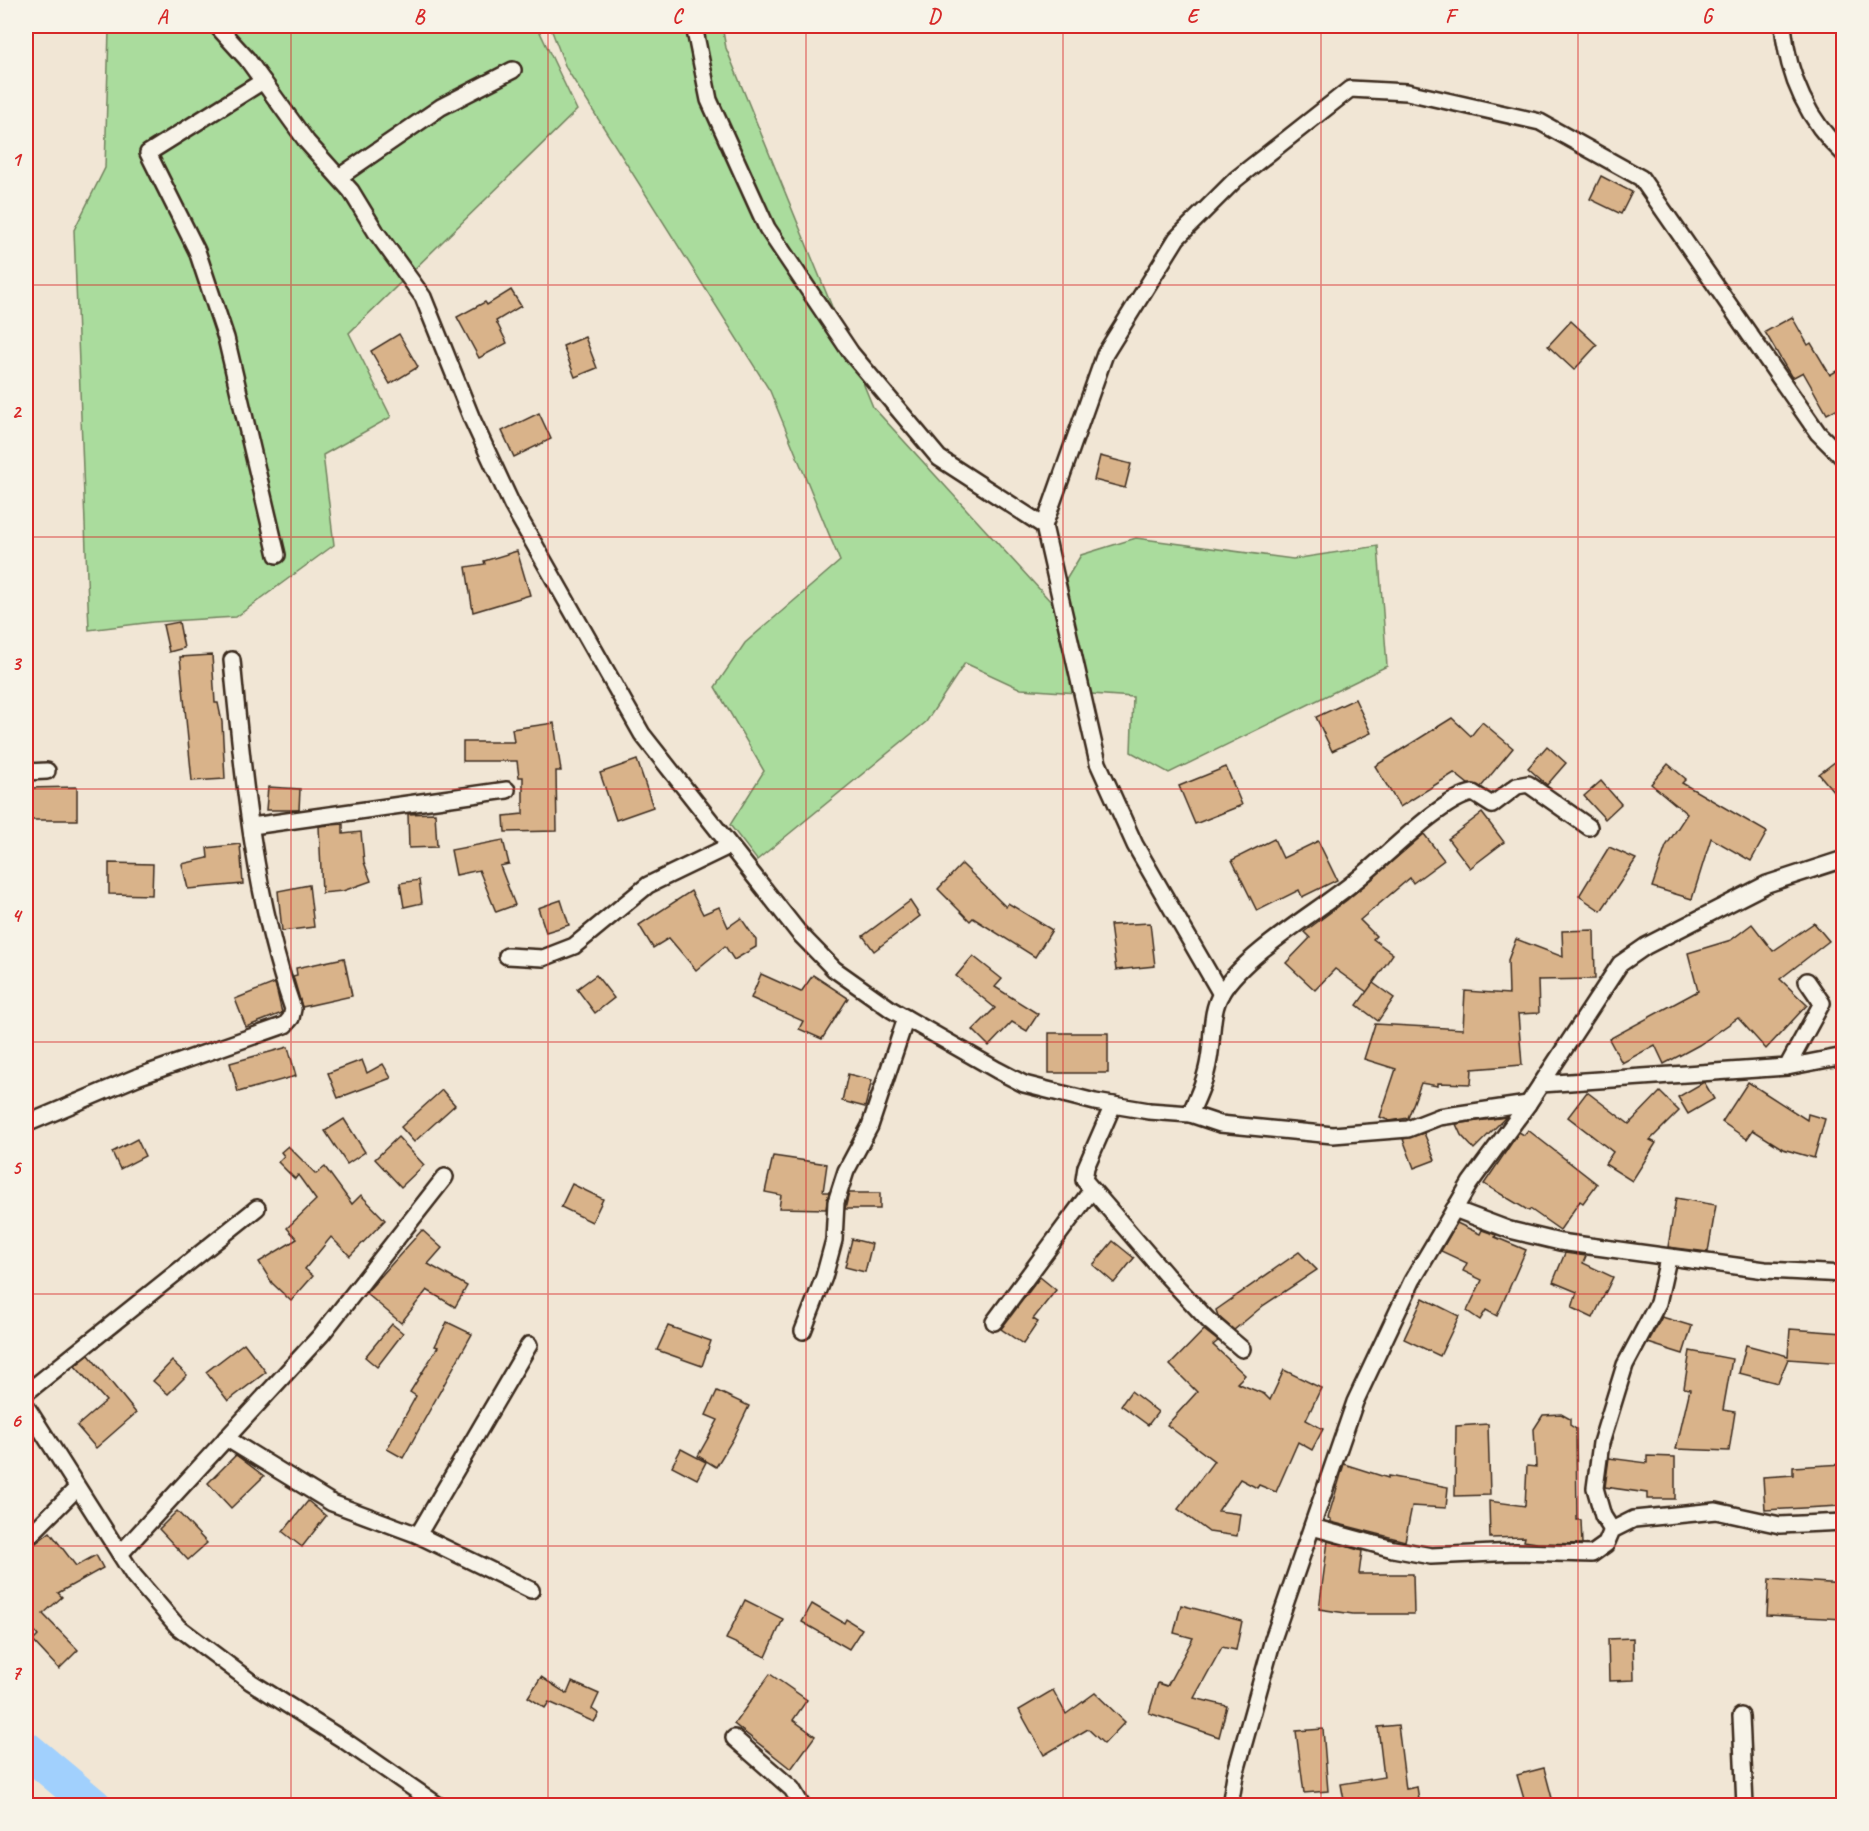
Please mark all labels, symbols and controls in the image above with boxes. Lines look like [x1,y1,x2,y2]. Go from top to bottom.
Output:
text: A [157,4,169,29]
text: B [414,4,426,29]
text: C [672,4,684,29]
text: D [928,4,942,29]
text: E [1187,4,1201,29]
text: F [1445,4,1459,29]
text: G [1702,4,1715,29]
text: 1 [12,147,23,172]
text: 2 [12,399,23,424]
text: 3 [12,651,23,676]
text: 4 [12,903,24,928]
text: 5 [12,1155,23,1180]
text: 6 [11,1408,22,1433]
text: 7 [12,1660,23,1685]

